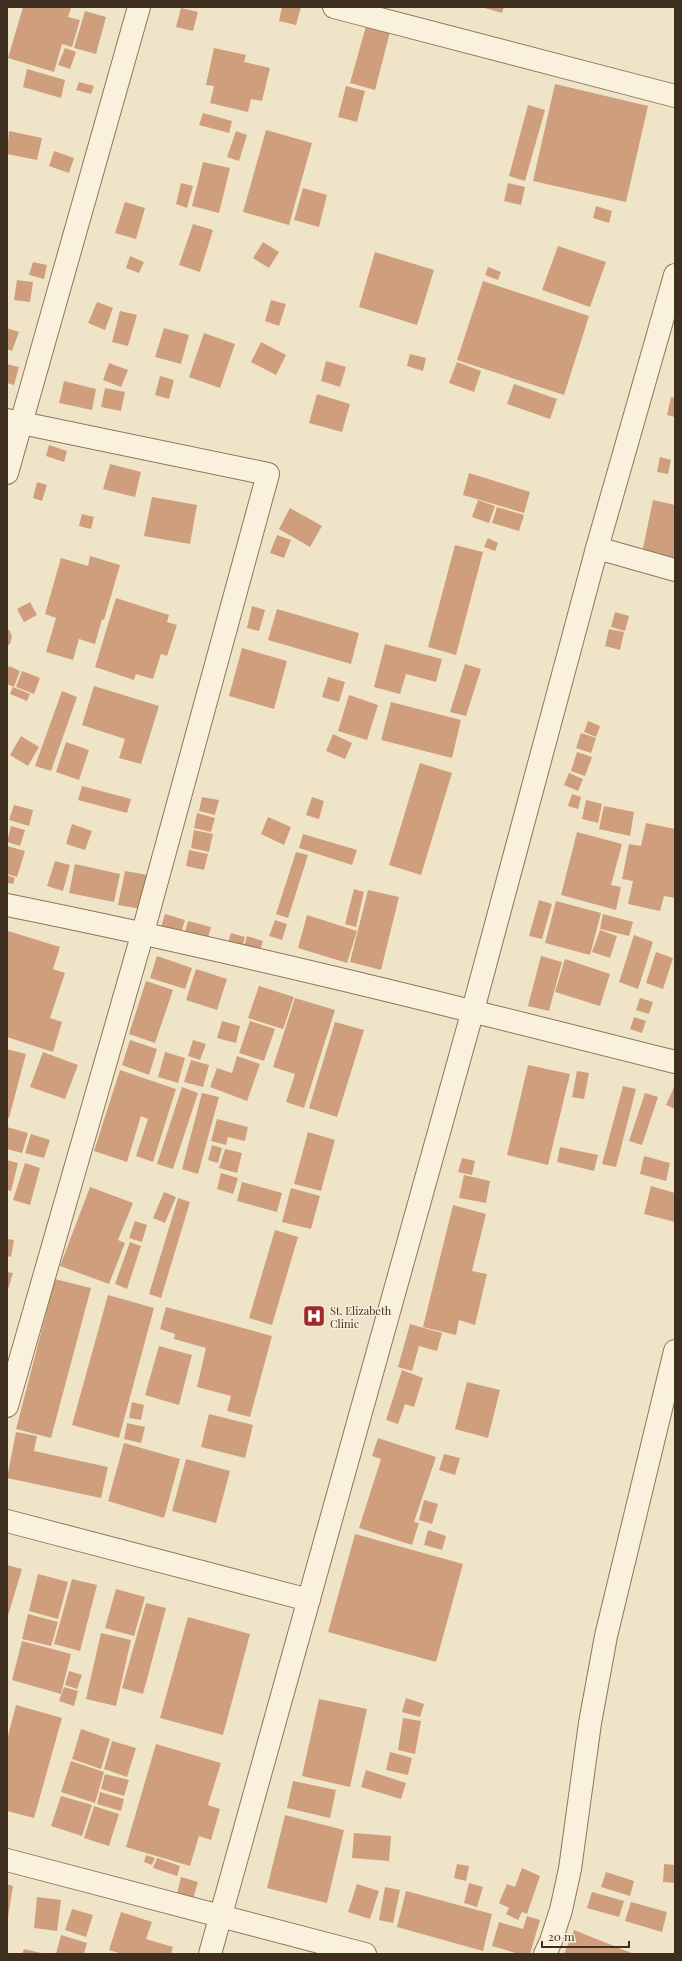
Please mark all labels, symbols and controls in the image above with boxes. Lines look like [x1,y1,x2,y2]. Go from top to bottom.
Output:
hospital icon: St. Elizabeth Clinic [301,1303,327,1329]
place label: St. Elizabeth Clinic [330,1303,392,1331]
scale bar [542,1923,629,1949]
text: 20 m [548,1928,575,1944]

